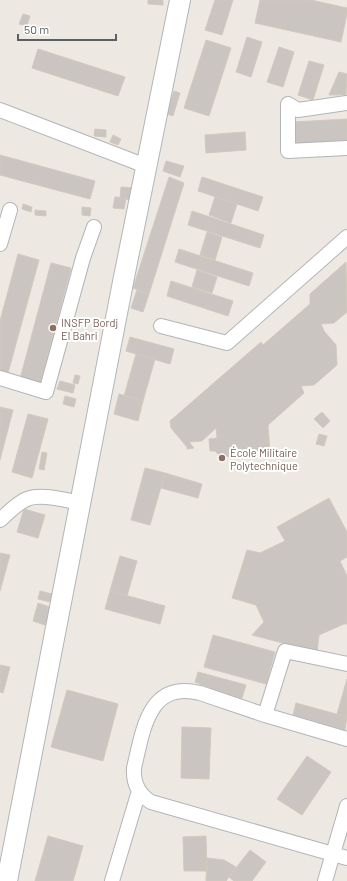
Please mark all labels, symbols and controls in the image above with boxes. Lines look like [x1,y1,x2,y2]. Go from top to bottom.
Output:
scale bar [18,16,116,42]
text: 50 m [24,22,49,36]
place label: INSFP Bordj El Bahri [61,316,118,342]
marker: INSFP Bordj El Bahri [48,323,58,333]
place label: École Militaire Polytechnique [230,446,298,472]
marker: École Militaire Polytechnique [217,453,227,463]

